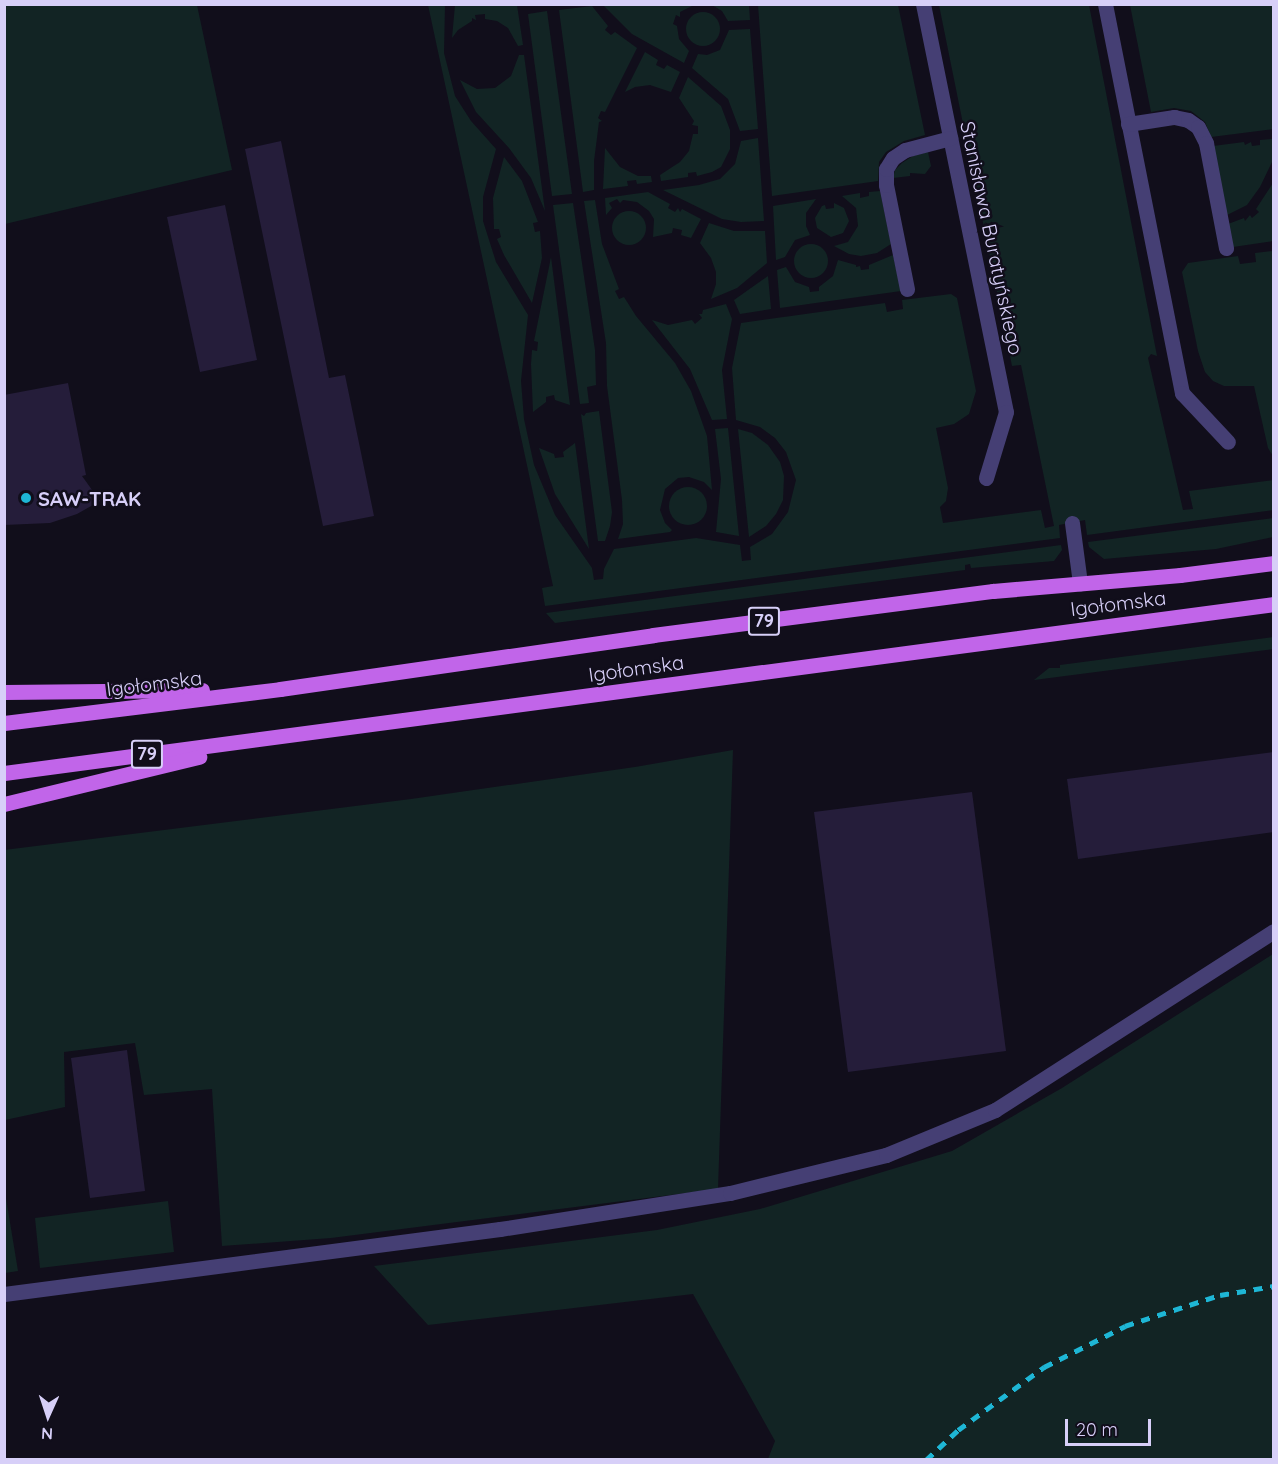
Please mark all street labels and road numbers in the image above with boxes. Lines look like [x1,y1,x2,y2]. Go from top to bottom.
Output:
street label: Stanisława Buratyńskiego [956,119,1028,357]
street label: Igołomska [1069,585,1167,621]
road number: 79 [748,606,780,636]
street label: Igołomska [587,649,685,687]
street label: Igołomska [105,665,203,701]
road number: 79 [130,739,164,769]

